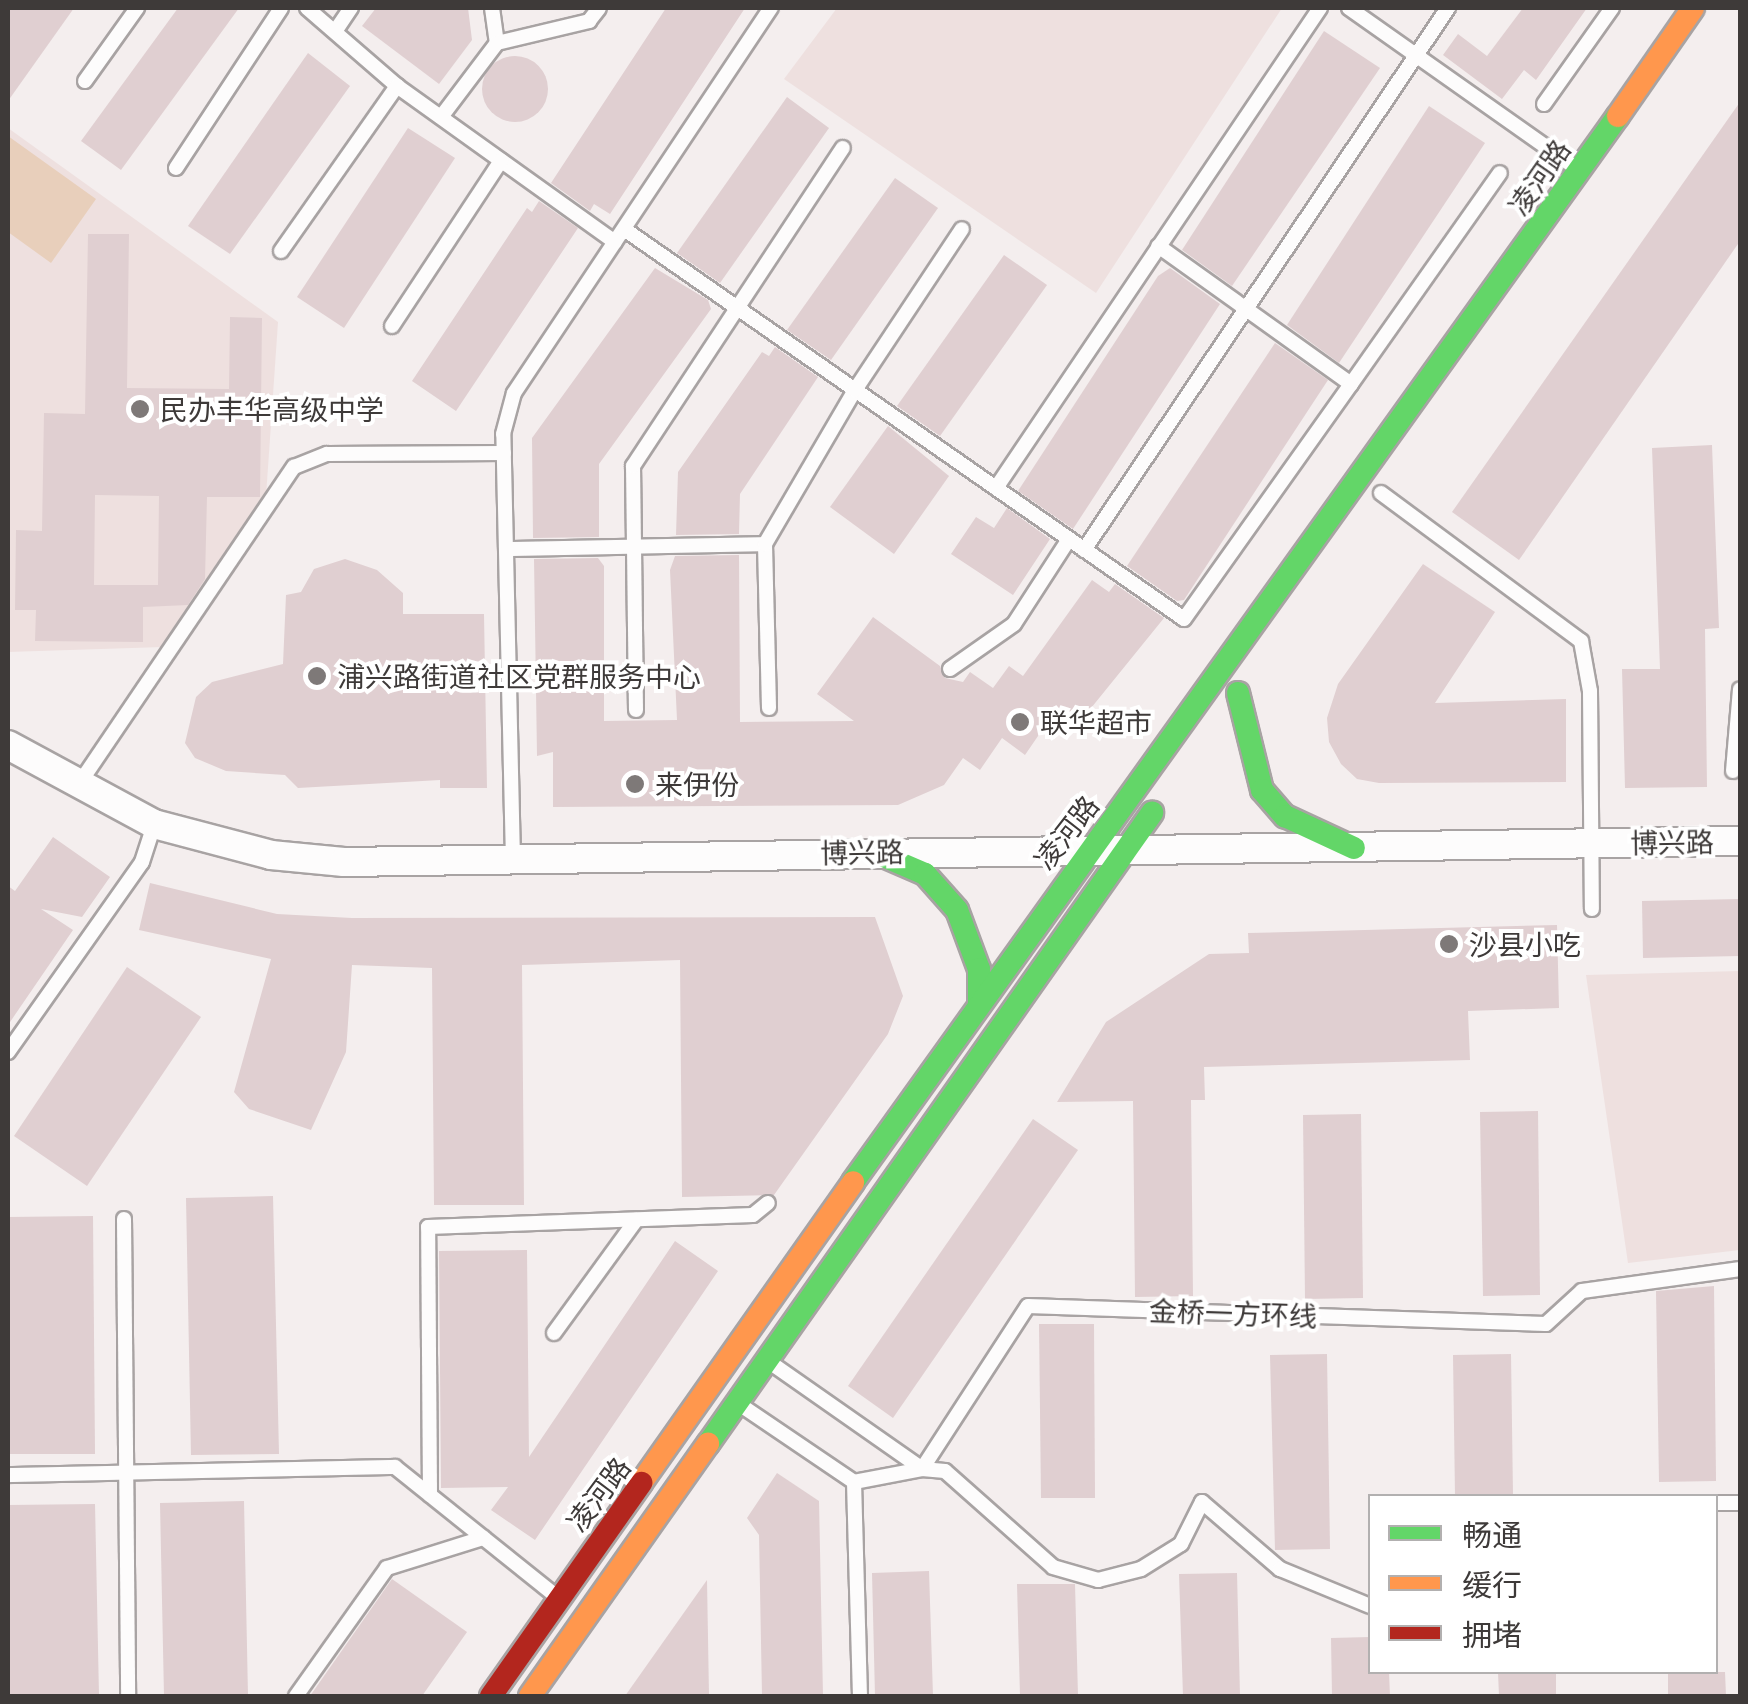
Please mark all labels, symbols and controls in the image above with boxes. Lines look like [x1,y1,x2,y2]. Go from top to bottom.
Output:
street label: 凌河路 [1501,133,1577,221]
place label: 民办丰华高级中学 [160,392,384,426]
marker: 民办丰华高级中学 [129,398,151,420]
place label: 浦兴路街道社区党群服务中心 [337,659,701,693]
marker: 浦兴路街道社区党群服务中心 [306,665,328,687]
place label: 联华超市 [1040,705,1152,739]
marker: 联华超市 [1009,711,1031,733]
place label: 来伊份 [655,767,739,801]
marker: 来伊份 [624,773,646,795]
street label: 凌河路 [1027,789,1105,875]
street label: 博兴路 [1630,824,1714,860]
street label: 博兴路 [820,834,904,870]
place label: 沙县小吃 [1469,927,1581,961]
marker: 沙县小吃 [1438,933,1460,955]
street label: 金桥一方环线 [1148,1293,1318,1333]
street label: 凌河路 [559,1450,637,1538]
legend [1368,1494,1718,1674]
text: 畅通 [1462,1514,1522,1555]
text: 缓行 [1462,1564,1522,1605]
text: 拥堵 [1462,1614,1522,1655]

